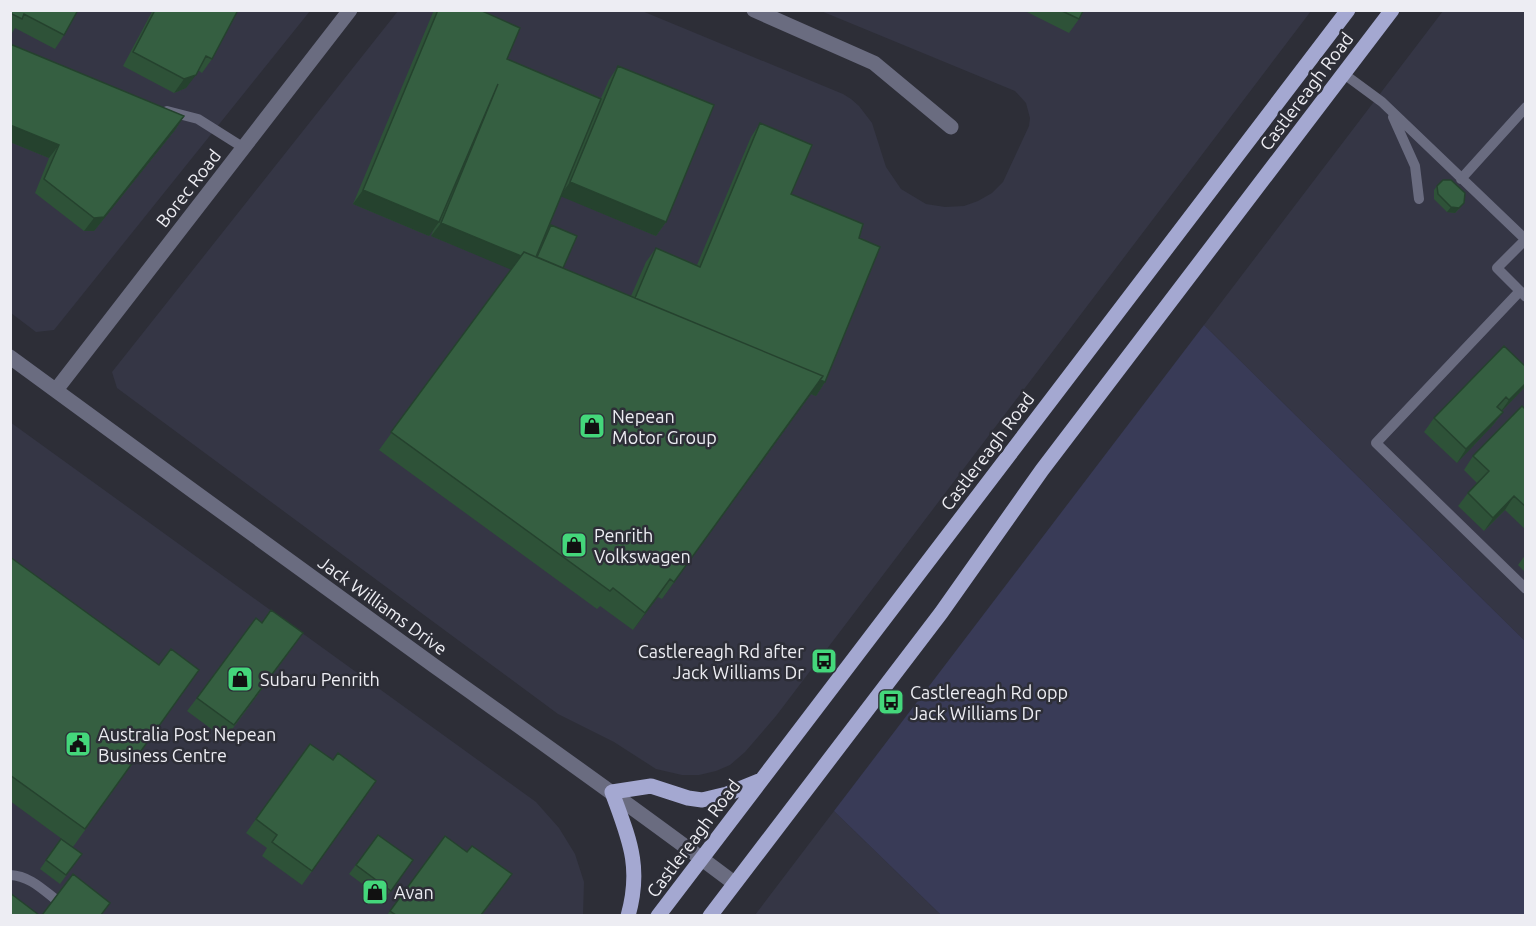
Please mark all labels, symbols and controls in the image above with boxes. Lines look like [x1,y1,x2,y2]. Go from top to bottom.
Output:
street label: Castlereagh Road [1255,28,1357,154]
street label: Borec Road [152,145,224,231]
street label: Castlereagh Road [936,388,1038,514]
place label: Nepean Motor Group [612,406,717,447]
shop icon: Nepean Motor Group [577,411,607,441]
place label: Penrith Volkswagen [594,525,691,566]
shop icon: Penrith Volkswagen [559,530,589,560]
street label: Jack Williams Drive [315,552,451,658]
place label: Castlereagh Rd after Jack Williams Dr [638,641,804,682]
bus stop icon: Castlereagh Rd after Jack Williams Dr [809,646,839,676]
shop icon: Subaru Penrith [225,664,255,694]
place label: Subaru Penrith [260,669,380,689]
place label: Castlereagh Rd opp Jack Williams Dr [910,682,1068,723]
bus stop icon: Castlereagh Rd opp Jack Williams Dr [876,687,906,717]
place label: Australia Post Nepean Business Centre [98,724,276,765]
public building icon: Australia Post Nepean Business Centre [63,729,93,759]
street label: Castlereagh Road [642,775,744,901]
shop icon: Avan [360,877,390,907]
place label: Avan [394,882,434,902]

